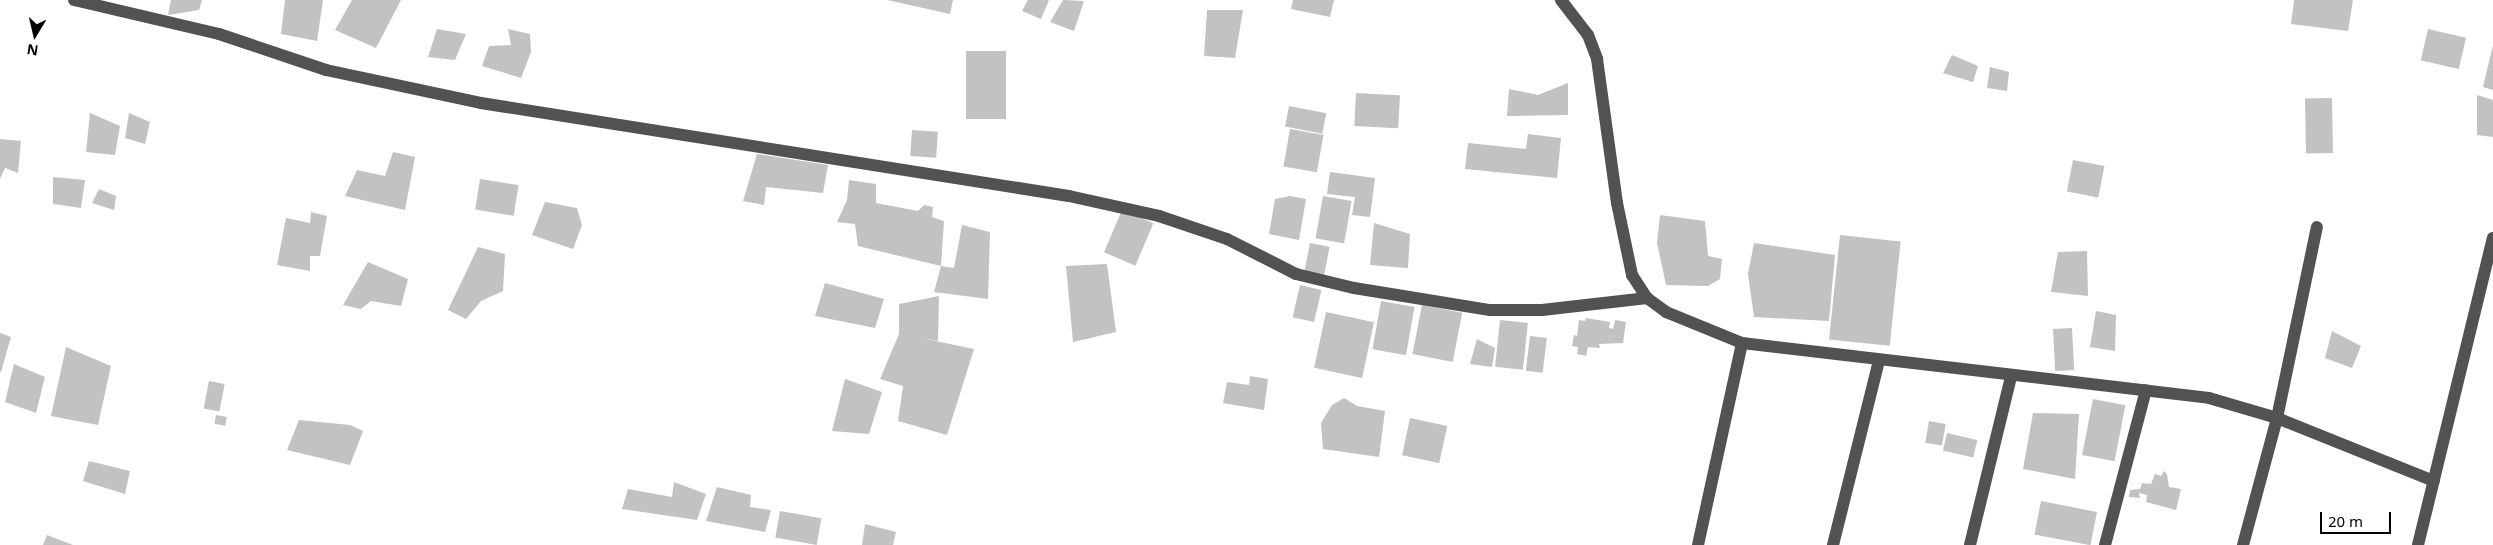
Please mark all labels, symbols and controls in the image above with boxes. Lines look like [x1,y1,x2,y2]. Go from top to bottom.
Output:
north arrow [10,10,60,60]
text: N [25,40,40,61]
scale bar [2323,502,2394,534]
text: 20 m [2328,511,2363,531]

